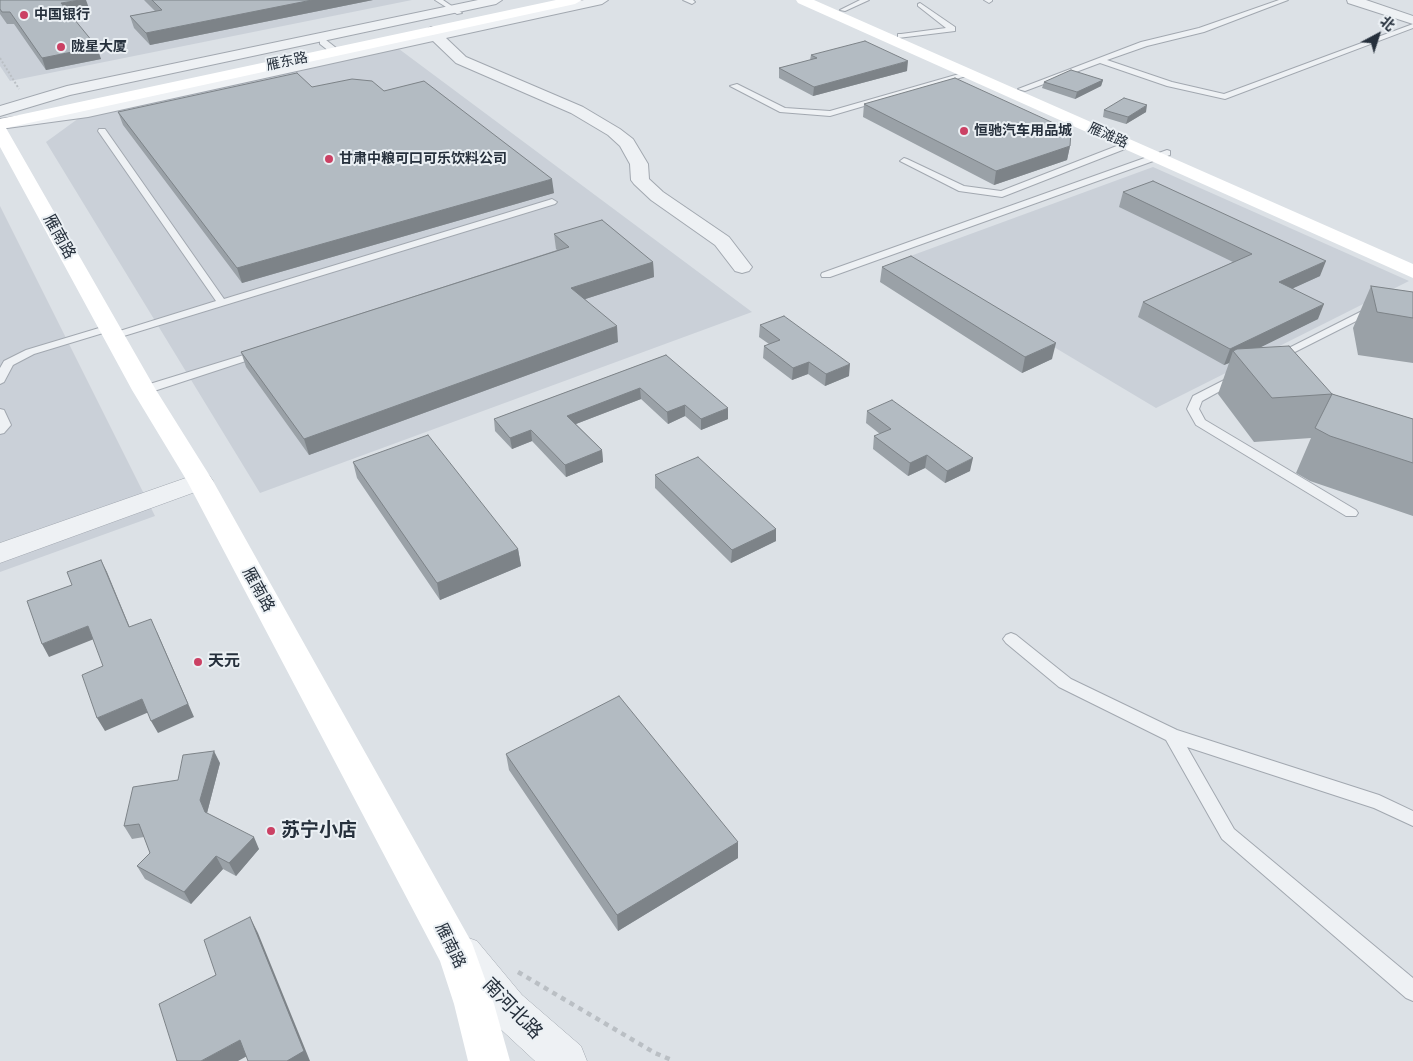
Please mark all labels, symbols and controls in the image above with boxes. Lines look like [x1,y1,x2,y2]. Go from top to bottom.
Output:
place label: 中国银行 [34,7,90,23]
marker: 中国银行 [18,9,30,21]
north arrow [1353,10,1403,60]
text: 北 [1376,12,1399,35]
place label: 陇星大厦 [71,39,127,55]
marker: 陇星大厦 [55,41,67,53]
street label: 雁东路 [265,49,309,75]
street label: 雁滩路 [1085,120,1131,152]
place label: 恒驰汽车用品城 [974,123,1072,139]
marker: 恒驰汽车用品城 [958,125,970,137]
place label: 甘肃中粮可口可乐饮料公司 [339,151,507,167]
marker: 甘肃中粮可口可乐饮料公司 [323,153,335,165]
street label: 雁南路 [39,211,79,263]
street label: 雁南路 [238,564,278,616]
place label: 天元 [208,652,240,672]
marker: 天元 [192,656,204,668]
place label: 苏宁小店 [281,820,357,842]
marker: 苏宁小店 [265,825,277,837]
street label: 雁南路 [431,920,469,972]
street label: 南河北路 [477,974,547,1044]

